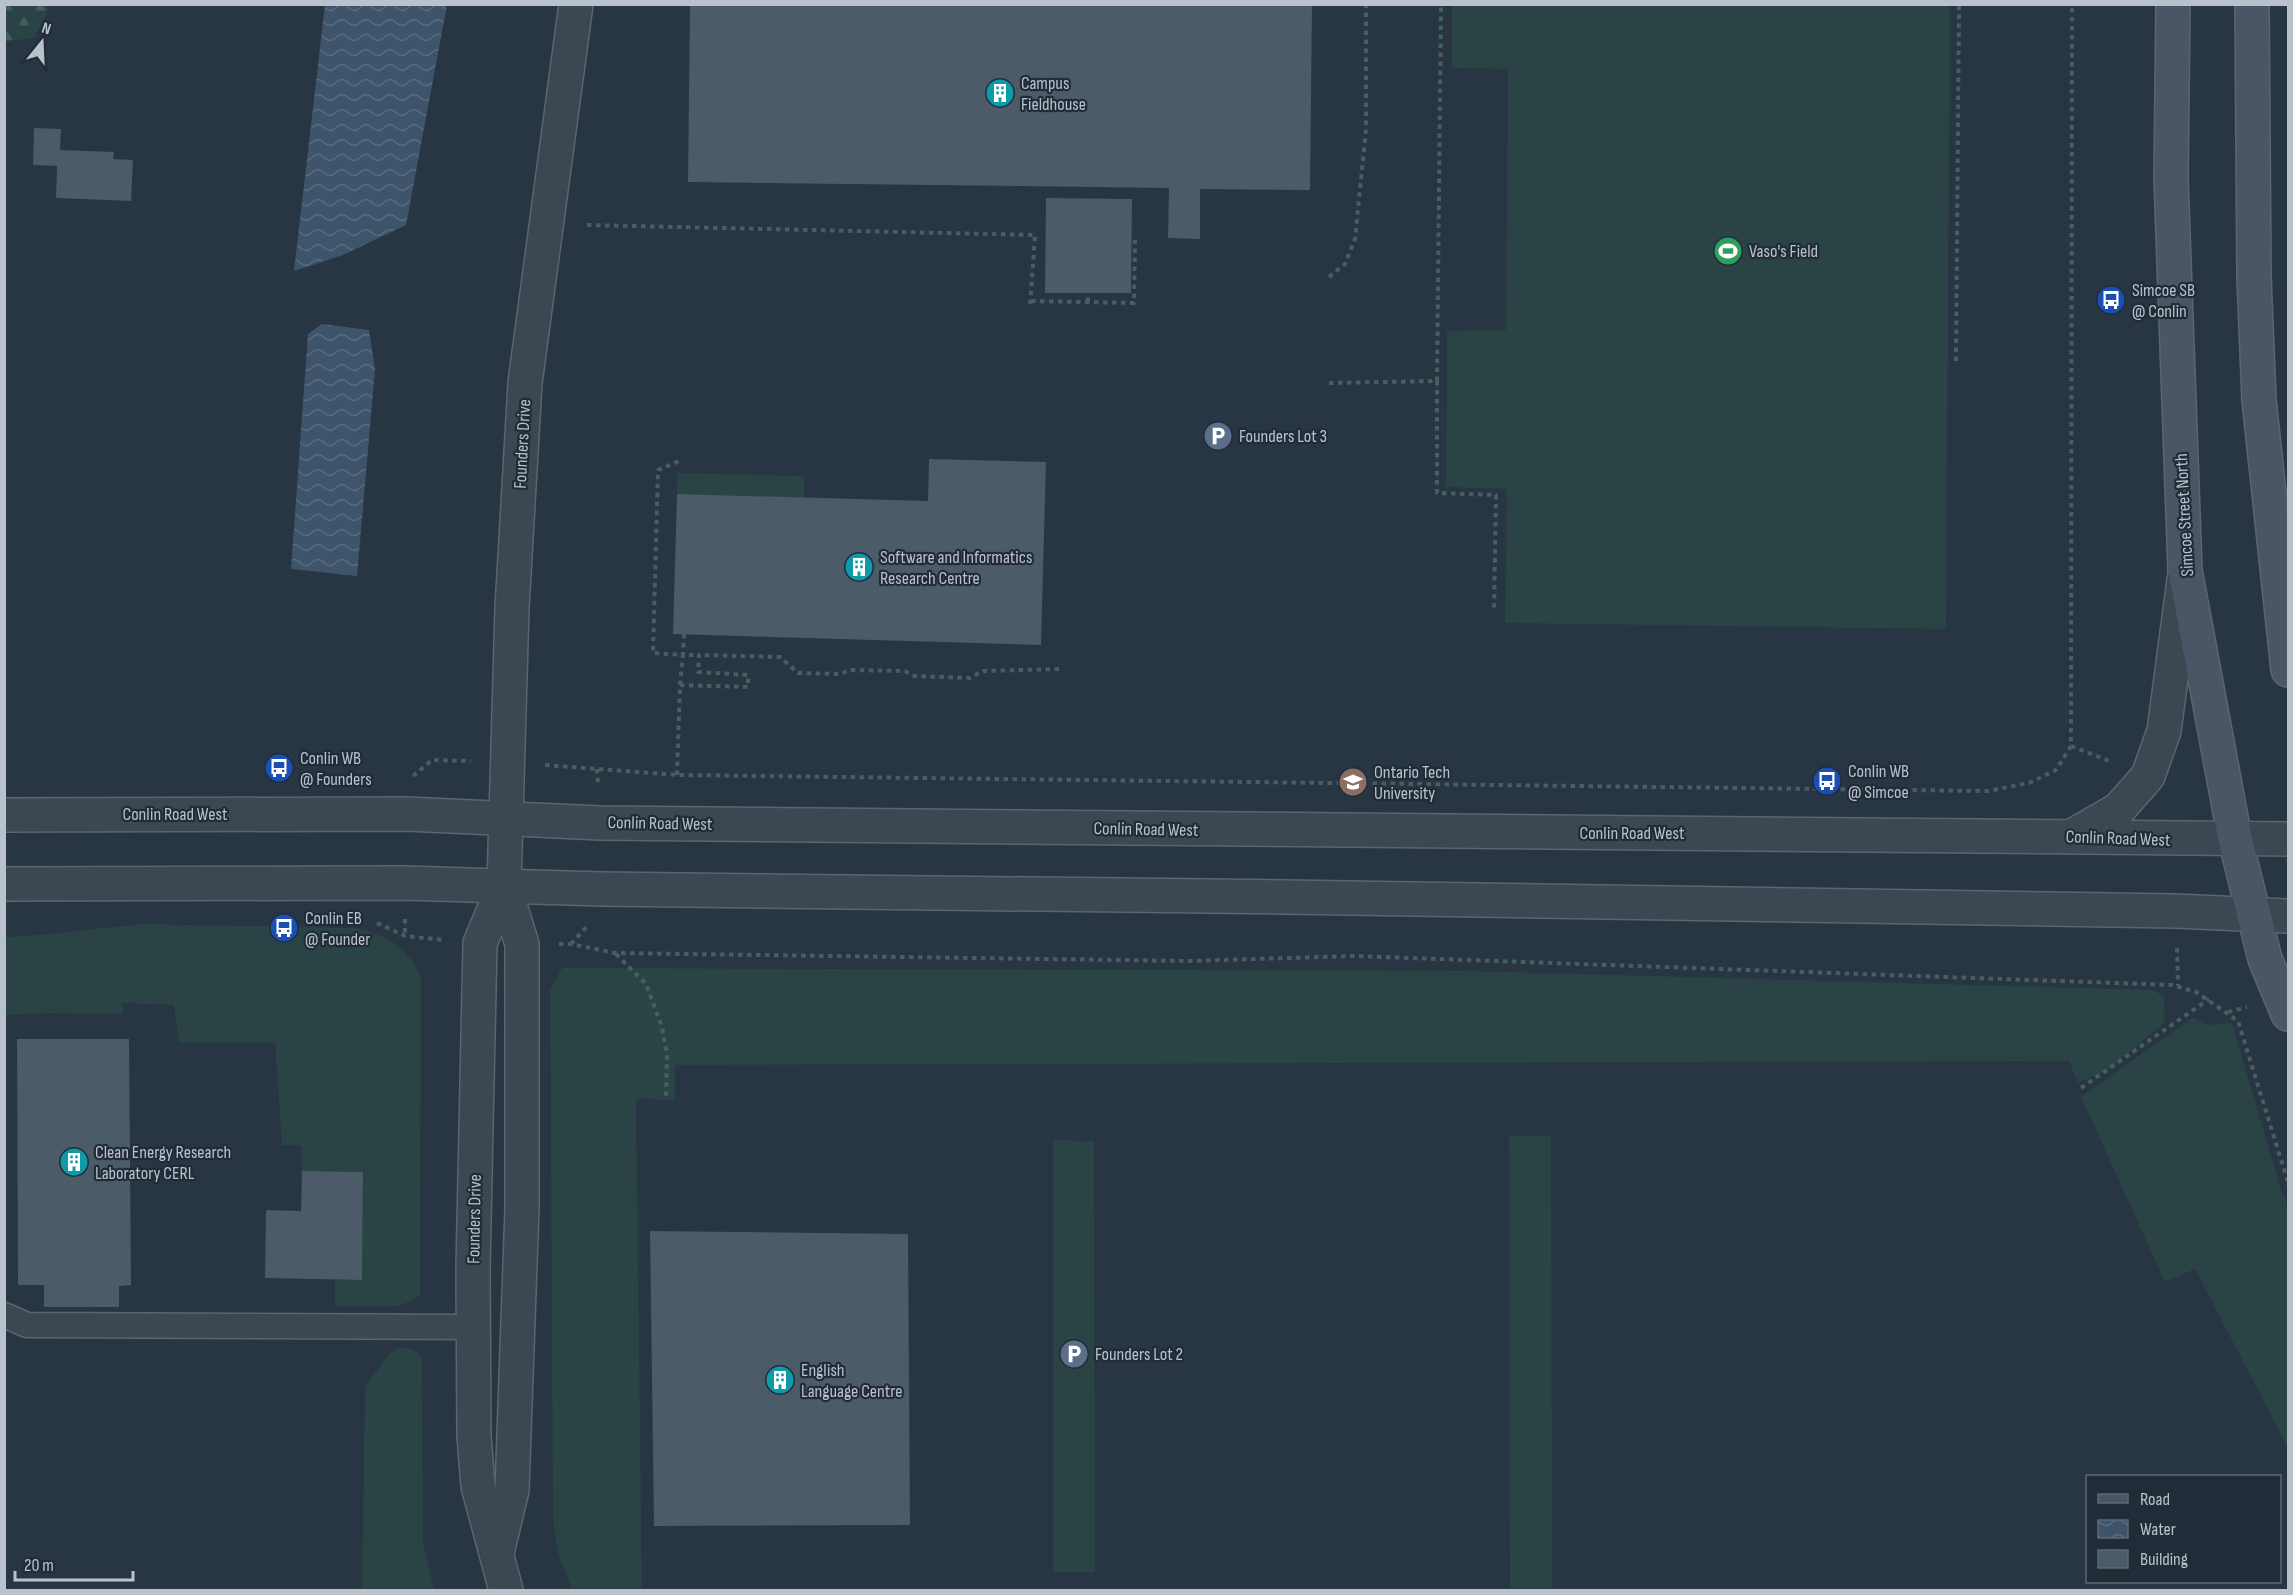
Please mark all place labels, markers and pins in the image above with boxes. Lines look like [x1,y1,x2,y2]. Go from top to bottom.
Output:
place label: Campus Fieldhouse [1021,73,1086,115]
building icon: Campus Fieldhouse [984,77,1016,109]
sports icon: Vaso's Field [1712,235,1744,267]
place label: Vaso's Field [1749,241,1818,262]
place label: Simcoe SB @ Conlin [2132,280,2195,322]
bus stop icon: Simcoe SB @ Conlin [2095,284,2127,316]
parking icon: Founders Lot 3 [1202,420,1234,452]
place label: Founders Lot 3 [1239,426,1327,447]
place label: Software and Informatics Research Centre [880,547,1032,589]
building icon: Software and Informatics Research Centre [843,551,875,583]
place label: Conlin WB @ Founders [300,748,372,790]
bus stop icon: Conlin WB @ Founders [263,752,295,784]
place label: Conlin WB @ Simcoe [1848,761,1909,803]
place label: Ontario Tech University [1374,762,1450,804]
bus stop icon: Conlin WB @ Simcoe [1811,765,1843,797]
school or university icon: Ontario Tech University [1337,766,1369,798]
place label: Conlin EB @ Founder [305,908,370,950]
bus stop icon: Conlin EB @ Founder [268,912,300,944]
place label: Clean Energy Research Laboratory CERL [95,1142,231,1184]
building icon: Clean Energy Research Laboratory CERL [58,1146,90,1178]
parking icon: Founders Lot 2 [1058,1338,1090,1370]
place label: Founders Lot 2 [1095,1344,1183,1365]
place label: English Language Centre [801,1360,902,1402]
building icon: English Language Centre [764,1364,796,1396]

